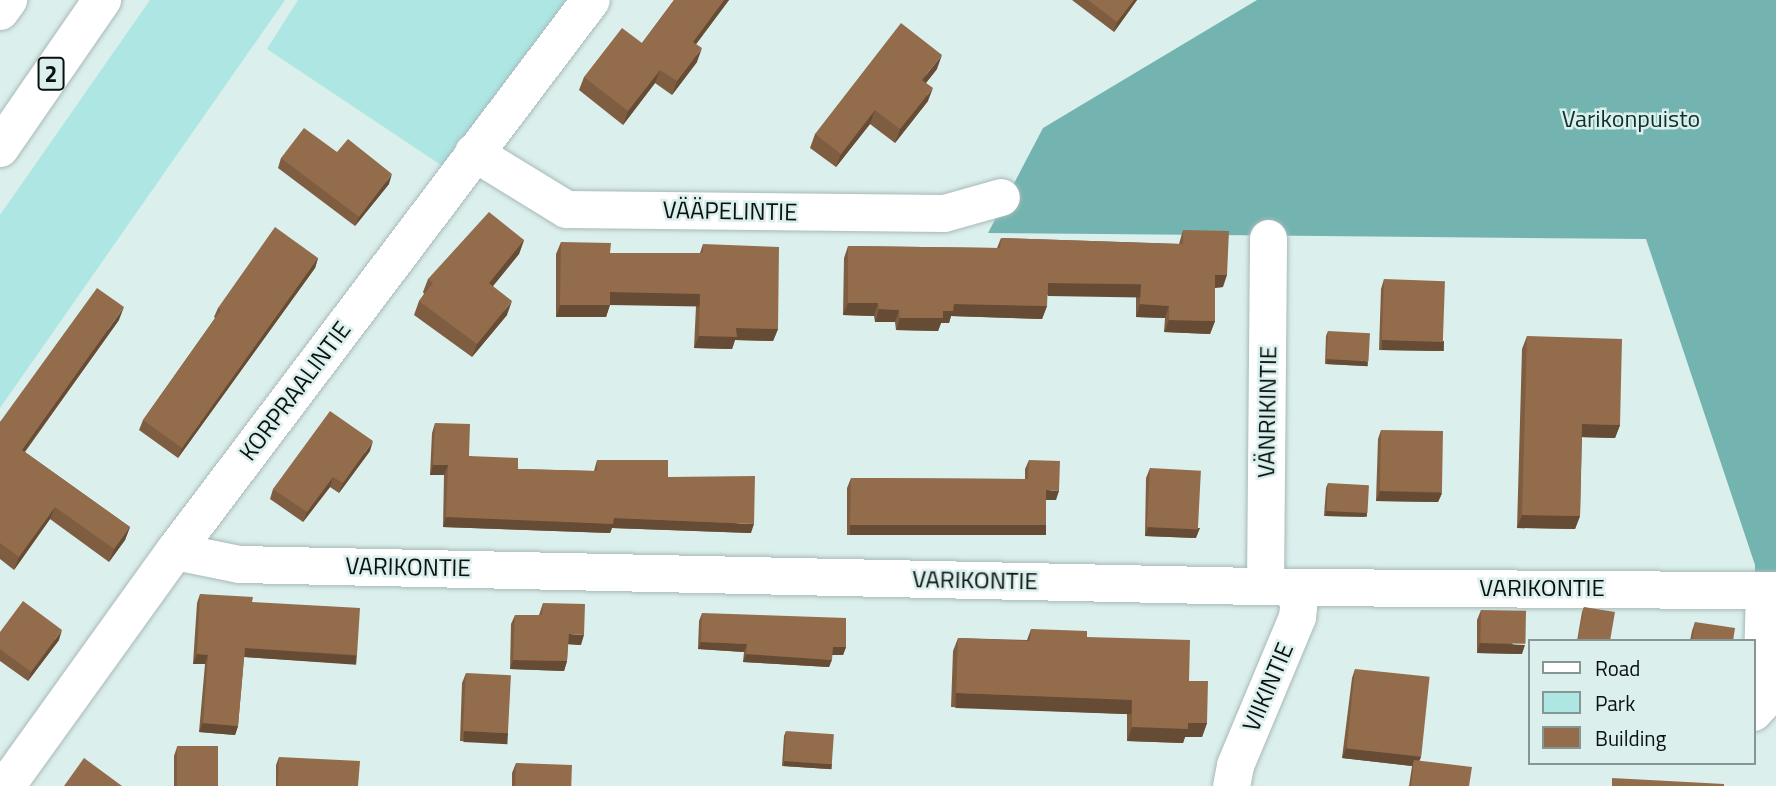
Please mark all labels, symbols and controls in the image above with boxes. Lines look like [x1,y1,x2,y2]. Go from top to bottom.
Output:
road number: 2 [37,54,65,94]
park label: Varikonpuisto [1562,105,1700,133]
street label: VÄÄPELINTIE [662,195,798,227]
street label: KORPRAALINTIE [233,316,357,466]
street label: VÄNRIKINTIE [1251,346,1283,478]
street label: VARIKONTIE [345,552,471,582]
street label: VARIKONTIE [912,565,1038,595]
street label: VARIKONTIE [1479,574,1605,602]
street label: VIIKINTIE [1237,638,1299,736]
legend [1528,639,1755,765]
text: Road [1595,652,1640,684]
text: Park [1595,687,1635,719]
text: Building [1595,722,1666,754]

